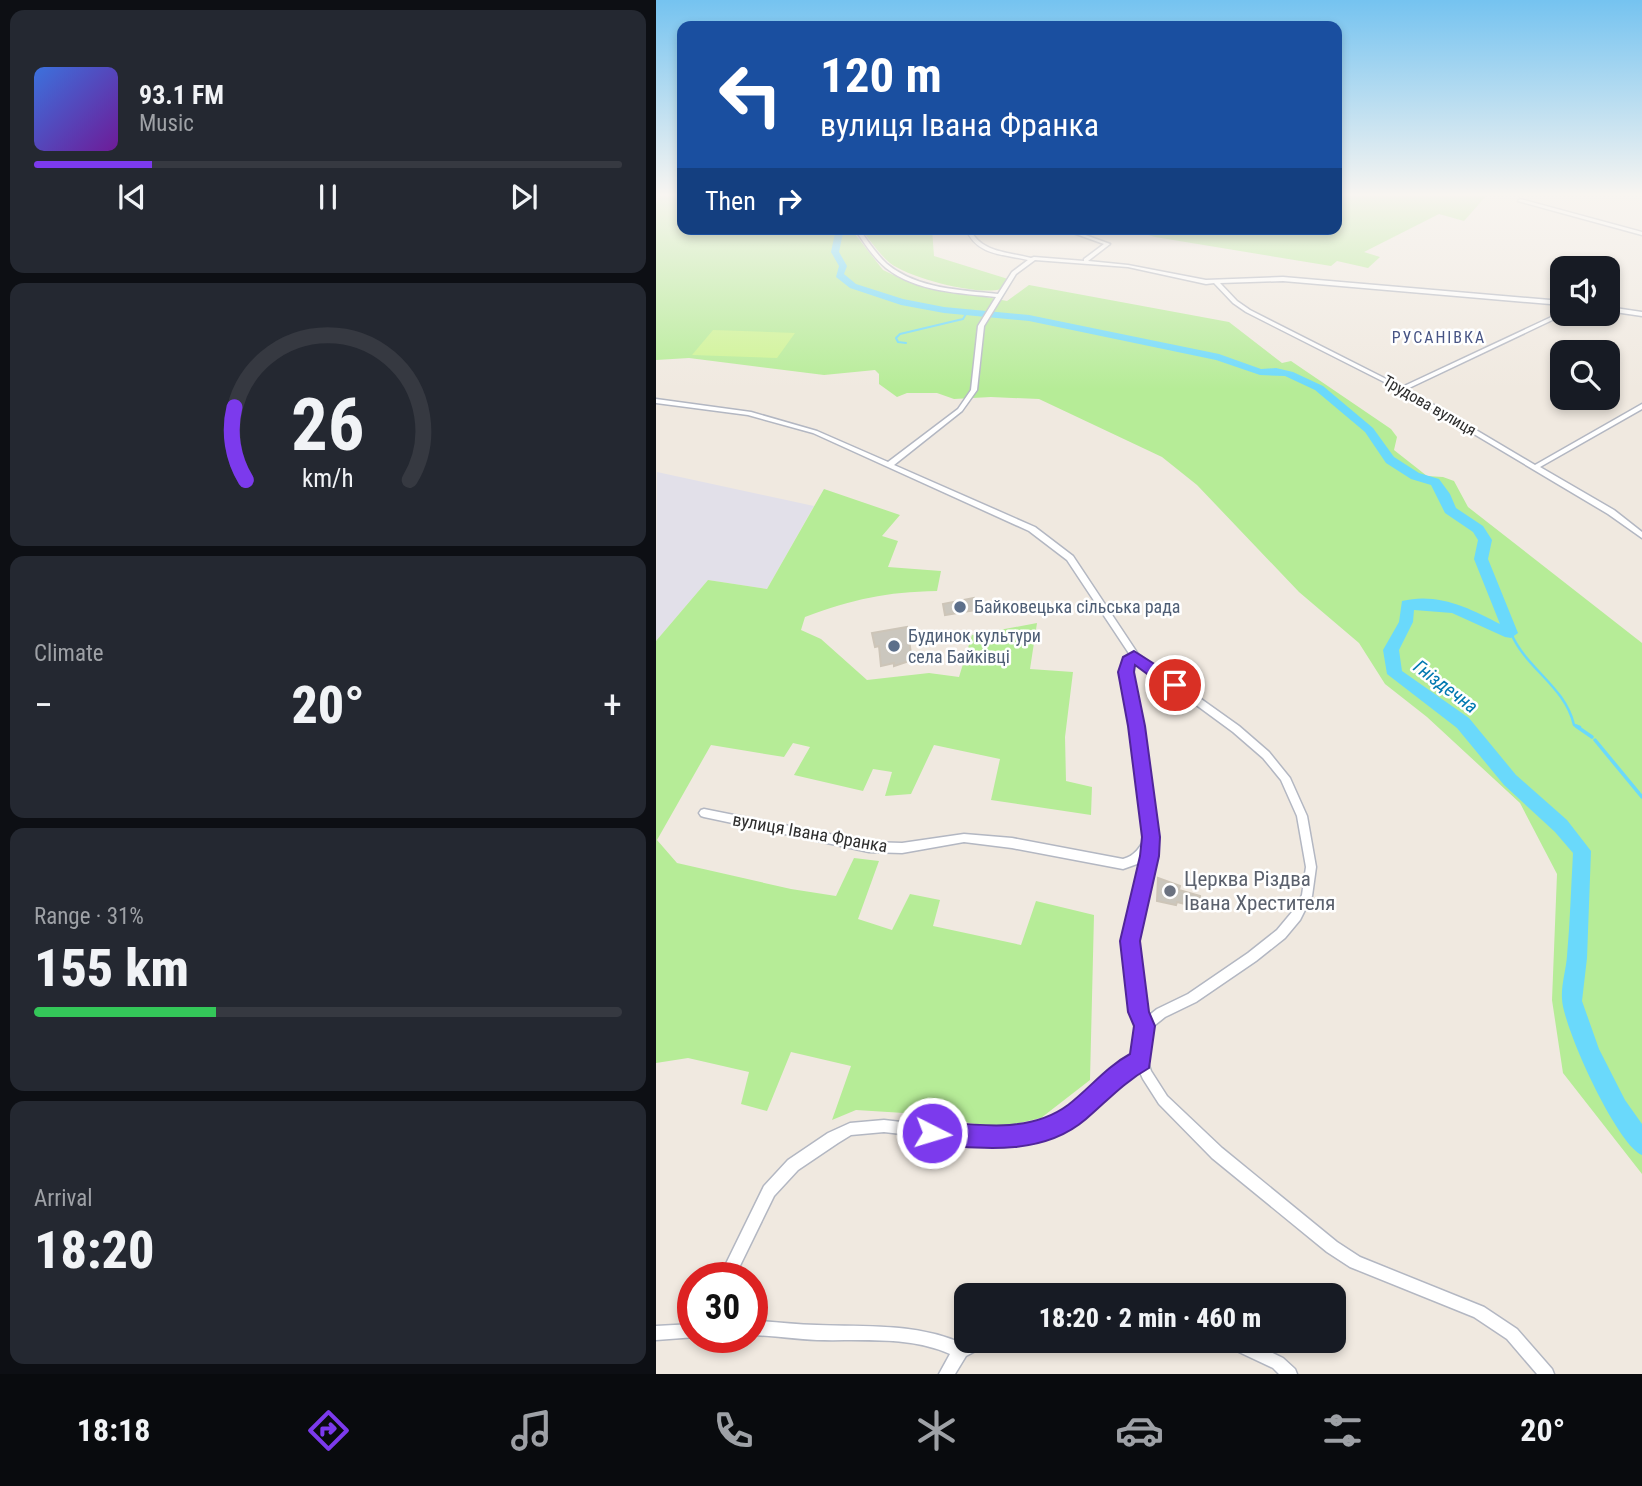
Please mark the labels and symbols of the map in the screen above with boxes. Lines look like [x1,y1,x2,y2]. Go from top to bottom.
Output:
district label: РУСАНІВКА [1392,328,1486,347]
street label: Трудова вулиця [1380,371,1480,440]
place label: Байковецька сільська рада [974,596,1180,617]
marker: Байковецька сільська рада [952,599,968,615]
place label: Будинок культури села Байківці [908,625,1041,667]
marker: Будинок культури села Байківці [886,638,902,654]
pin [1145,655,1205,715]
water label: Гніздечна [1409,655,1482,718]
street label: вулиця Івана Франка [731,809,889,856]
place label: Церква Різдва Івана Хрестителя [1184,867,1335,915]
marker: Церква Різдва Івана Хрестителя [1162,883,1178,899]
position arrow [895,1096,969,1170]
speed limit sign: 30 [677,1262,768,1353]

